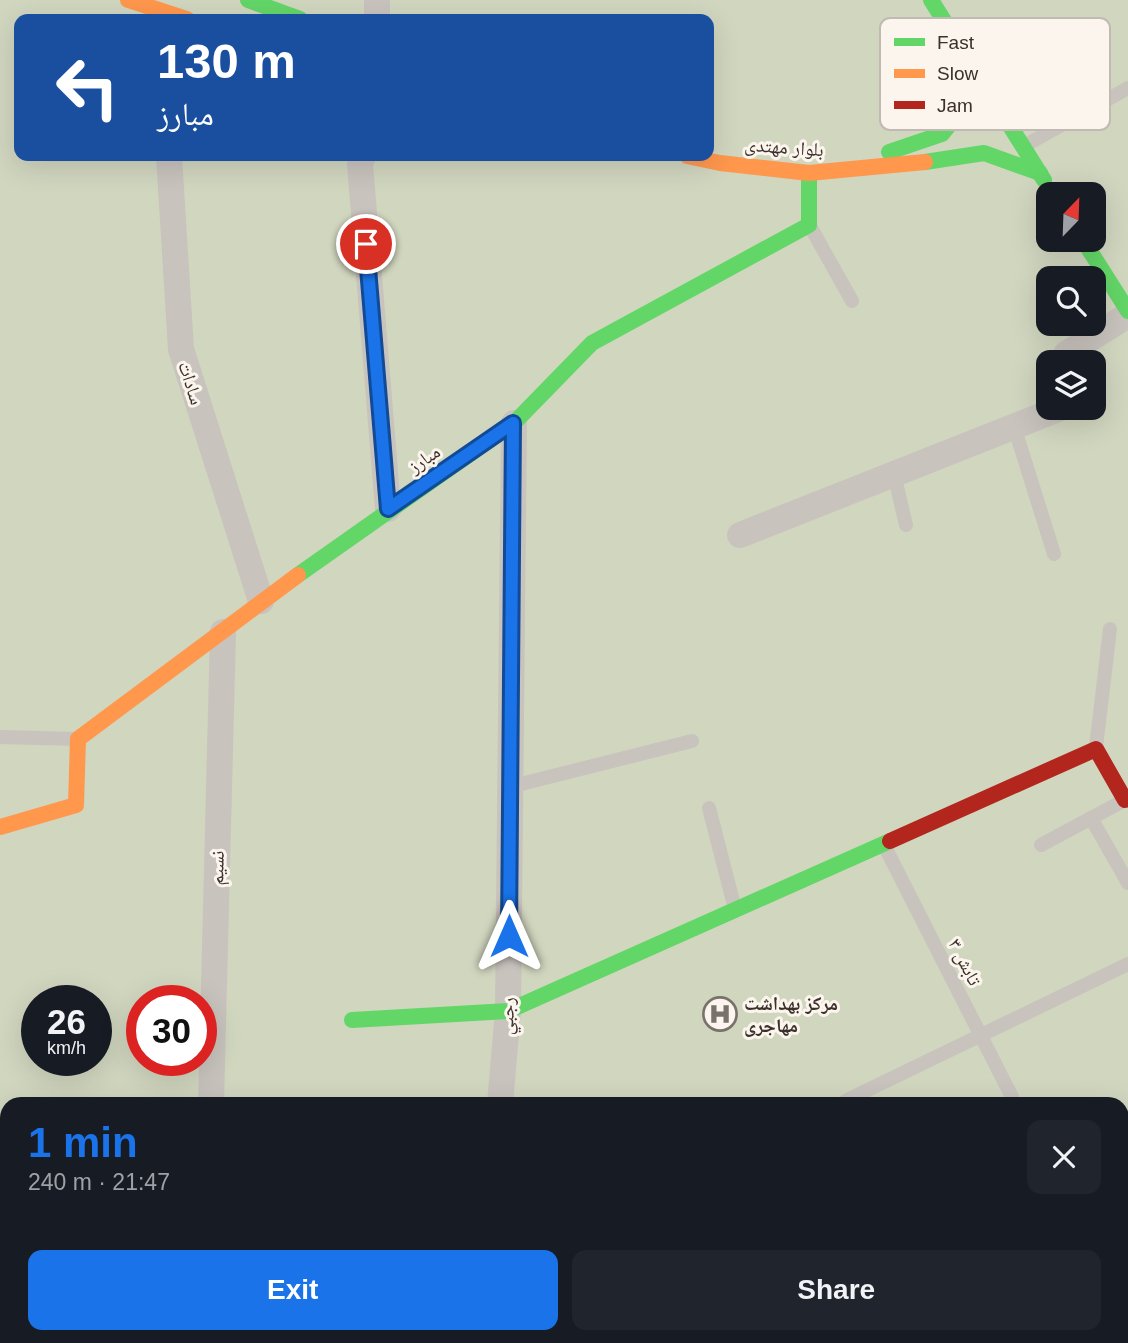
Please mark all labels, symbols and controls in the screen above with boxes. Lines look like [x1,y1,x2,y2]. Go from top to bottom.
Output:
legend [880,18,1110,130]
text: Fast [937,32,975,53]
text: 130 m [157,34,296,88]
icon: left [42,42,133,133]
text: Slow [937,63,978,84]
text: Jam [937,95,973,116]
text: مبارز [157,96,214,132]
street label: بلوار مهتدی [744,134,824,161]
north arrow [1036,182,1106,252]
map controls [1036,182,1106,420]
pin [336,214,396,274]
icon: arrive [347,225,385,263]
button: search [1036,266,1106,336]
button: layers [1036,350,1106,420]
street label: سادات [174,359,208,407]
street label: مبارز [403,441,444,479]
street label: نسيم [206,850,230,886]
position arrow [472,899,546,973]
street label: تابش ۳ [943,935,986,990]
speed limit sign: 30 [126,985,217,1076]
place label: مرکز بهداشت مهاجری [744,993,838,1037]
hospital icon: مرکز بهداشت مهاجری [701,995,739,1033]
street label: رجبي [496,996,523,1036]
text: 26 [47,1002,86,1041]
text: km/h [47,1038,86,1058]
text: 1 min [28,1119,138,1166]
button: close [1027,1120,1101,1194]
text: 240 m · 21:47 [28,1169,170,1195]
button: Exit [28,1250,558,1330]
button: Share [572,1250,1101,1330]

